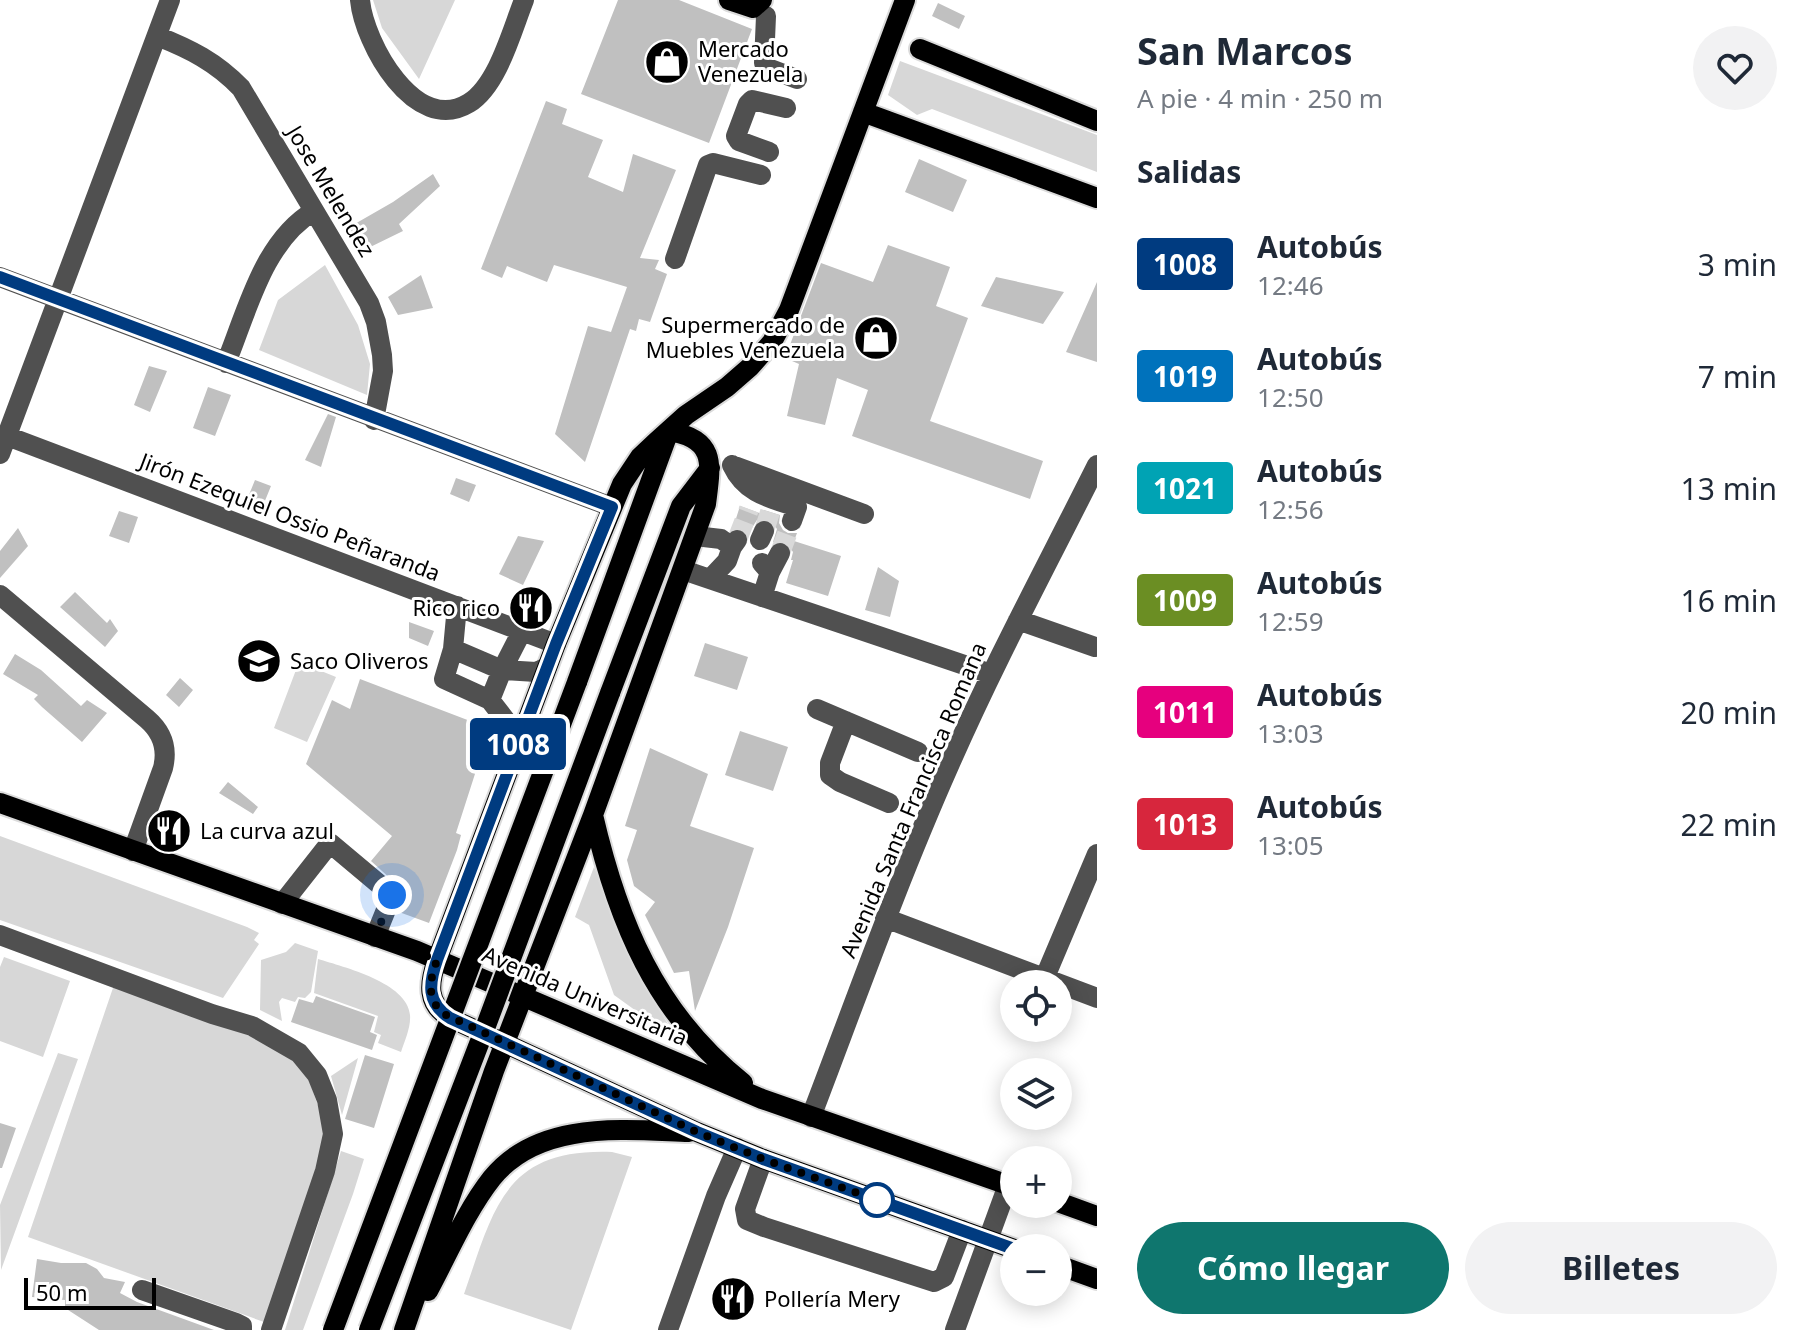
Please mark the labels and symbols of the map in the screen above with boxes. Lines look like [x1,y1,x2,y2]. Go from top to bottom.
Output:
place label: Mercado Venezuela [698,33,803,88]
shop icon: Mercado Venezuela [643,38,691,86]
street label: Jose Melendez [280,118,383,262]
place label: Supermercado de Muebles Venezuela [646,309,845,364]
shop icon: Supermercado de Muebles Venezuela [852,314,900,362]
street label: Jirón Ezequiel Ossio Peñaranda [134,444,445,587]
restaurant icon: Rico rico [507,584,555,632]
place label: Rico rico [412,592,500,622]
school or university icon: Saco Oliveros [235,637,283,685]
street label: Avenida Santa Francisca Romana [832,637,992,962]
place label: Saco Oliveros [290,645,429,675]
line badge: 1008 [462,718,574,770]
restaurant icon: La curva azul [145,807,193,855]
place label: La curva azul [200,815,334,845]
your location [372,875,412,915]
street label: Avenida Universitaria [478,938,693,1052]
unlabelled marker [860,1183,894,1217]
scale bar [24,1274,156,1310]
restaurant icon: Pollería Mery [709,1275,757,1323]
place label: Pollería Mery [764,1283,901,1313]

